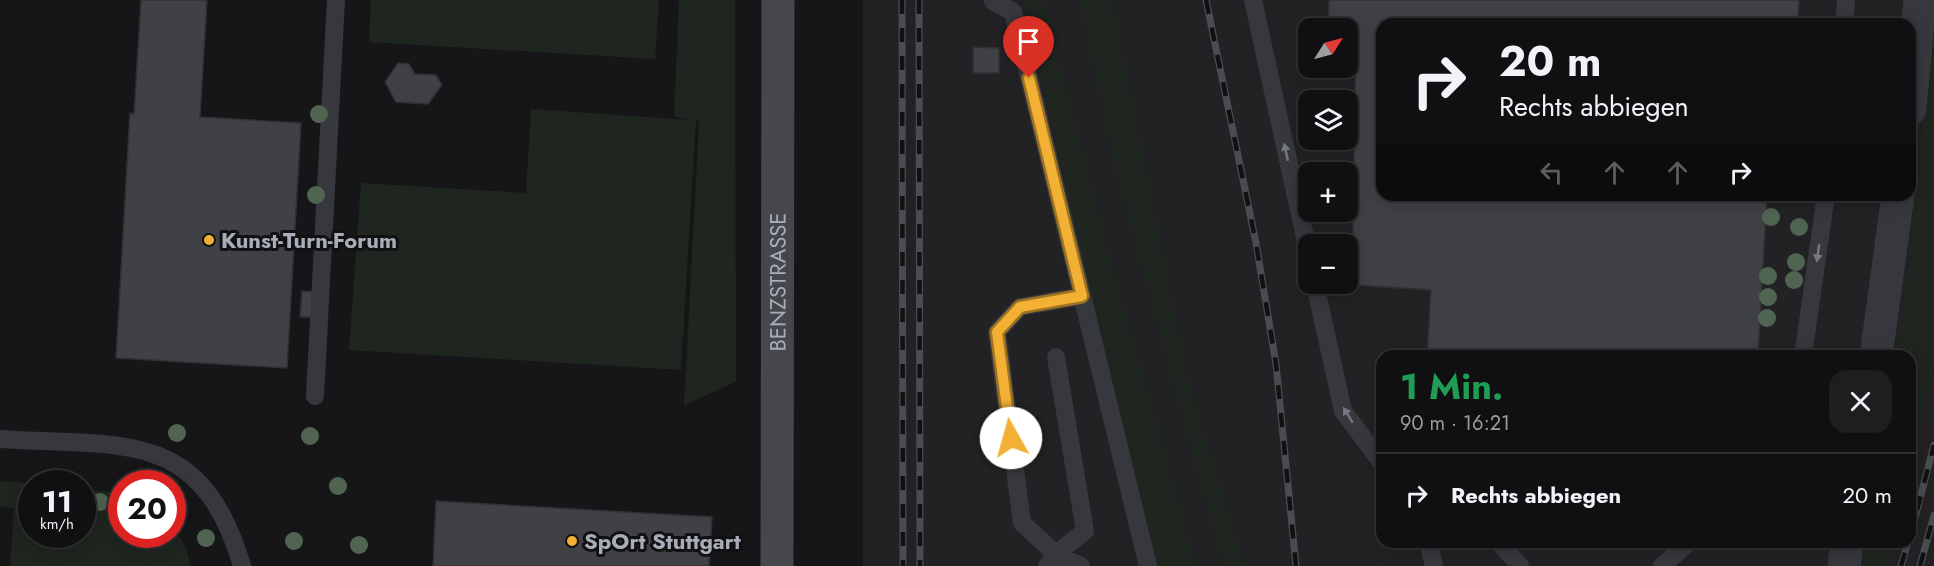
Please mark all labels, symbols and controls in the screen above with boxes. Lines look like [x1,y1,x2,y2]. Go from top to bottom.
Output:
pin [1003,16,1054,78]
north arrow [1298,18,1358,78]
map controls [1298,18,1358,294]
icon: arrive [1012,25,1045,58]
text: 20 m [1499,31,1601,92]
icon: right [1400,42,1478,120]
text: Rechts abbiegen [1499,87,1689,126]
button: layers [1298,90,1358,150]
one-way arrow [1281,143,1291,162]
icon: left [1535,156,1568,189]
icon: ahead [1598,156,1631,189]
icon: ahead [1661,156,1694,189]
icon: right [1724,156,1757,189]
button: + [1298,162,1358,222]
street label: BENZSTRASSE [761,213,794,351]
place label: Kunst-Turn-Forum [221,224,397,256]
marker: Kunst-Turn-Forum [202,233,216,247]
button: − [1298,234,1358,294]
one-way arrow [1813,244,1822,263]
text: 1 Min. [1400,360,1503,412]
button: close [1829,370,1892,433]
position arrow [979,406,1043,470]
one-way arrow [1342,407,1353,424]
text: 90 m · 16:21 [1400,409,1510,438]
speed limit sign: 20 [108,470,186,548]
icon: right [1400,479,1433,512]
text: Rechts abbiegen [1451,479,1621,511]
text: 20 m [1843,479,1892,511]
text: 11 [42,480,72,523]
text: km/h [40,513,74,535]
place label: SpOrt Stuttgart [584,525,741,557]
marker: SpOrt Stuttgart [565,534,579,548]

